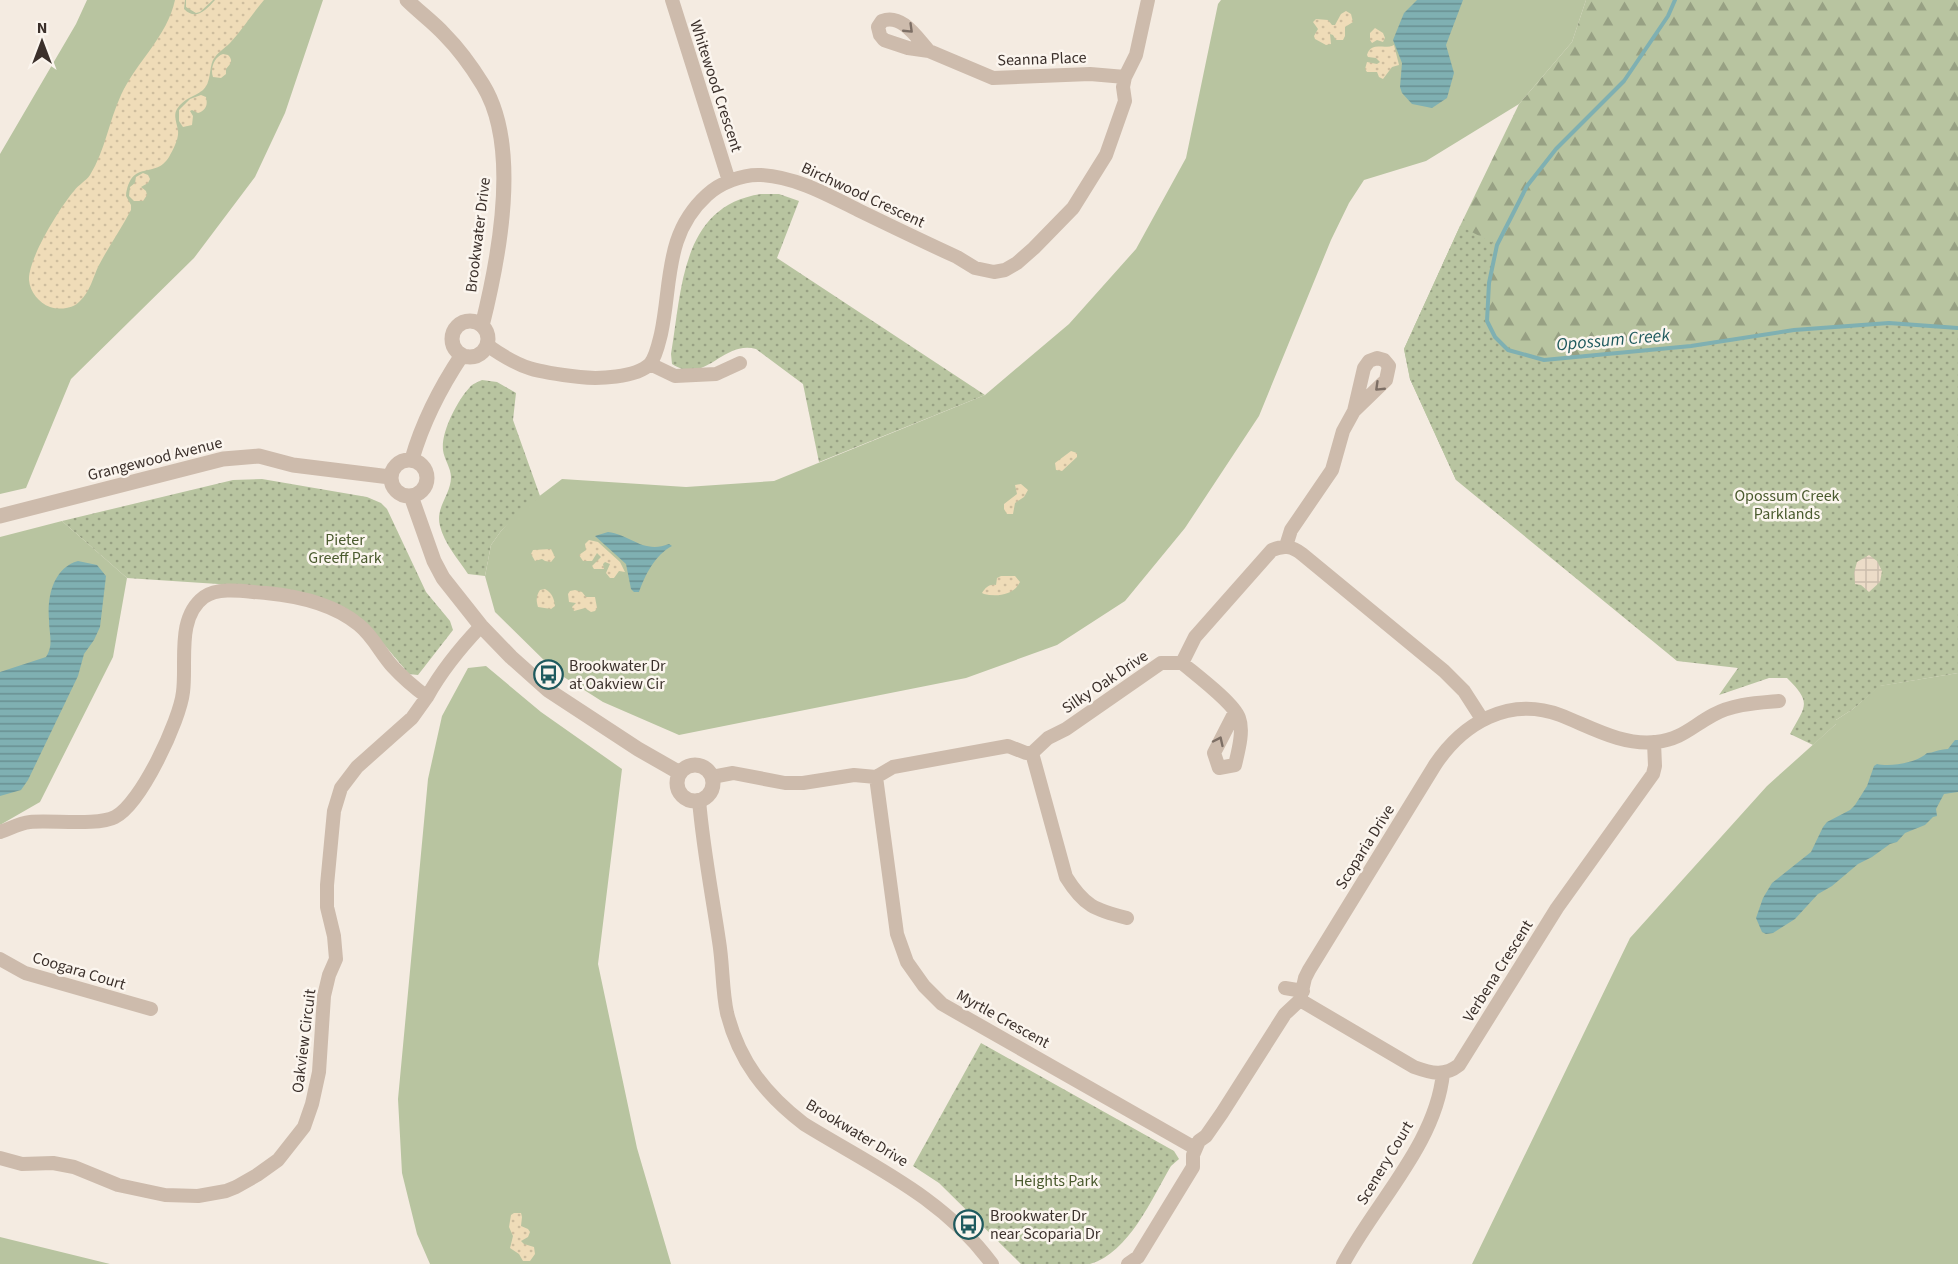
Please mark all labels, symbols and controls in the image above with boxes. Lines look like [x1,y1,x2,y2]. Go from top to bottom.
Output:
north arrow [12,12,72,72]
text: N [37,17,47,39]
street label: Whitewood Crescent [684,17,748,155]
one-way arrow [902,22,912,33]
street label: Seanna Place [997,46,1087,72]
street label: Birchwood Crescent [798,157,929,233]
street label: Brookwater Drive [460,176,496,294]
water label: Opossum Creek [1555,323,1671,357]
one-way arrow [1375,379,1386,390]
street label: Grangewood Avenue [85,432,225,486]
park label: Opossum Creek Parklands [1734,485,1840,525]
park label: Pieter Greeff Park [308,529,382,569]
street label: Silky Oak Drive [1058,645,1153,719]
place label: Brookwater Dr at Oakview Cir [569,655,666,695]
bus stop icon: Brookwater Dr at Oakview Cir [532,659,564,691]
one-way arrow [1212,737,1224,748]
street label: Scoparia Drive [1330,800,1400,894]
street label: Verbena Crescent [1458,915,1539,1026]
street label: Coogara Court [30,946,129,996]
street label: Myrtle Crescent [952,984,1054,1054]
street label: Oakview Circuit [287,987,321,1094]
street label: Brookwater Drive [802,1094,912,1172]
street label: Scenery Court [1351,1116,1419,1209]
park label: Heights Park [1014,1170,1098,1192]
place label: Brookwater Dr near Scoparia Dr [990,1205,1101,1245]
bus stop icon: Brookwater Dr near Scoparia Dr [953,1209,985,1241]

